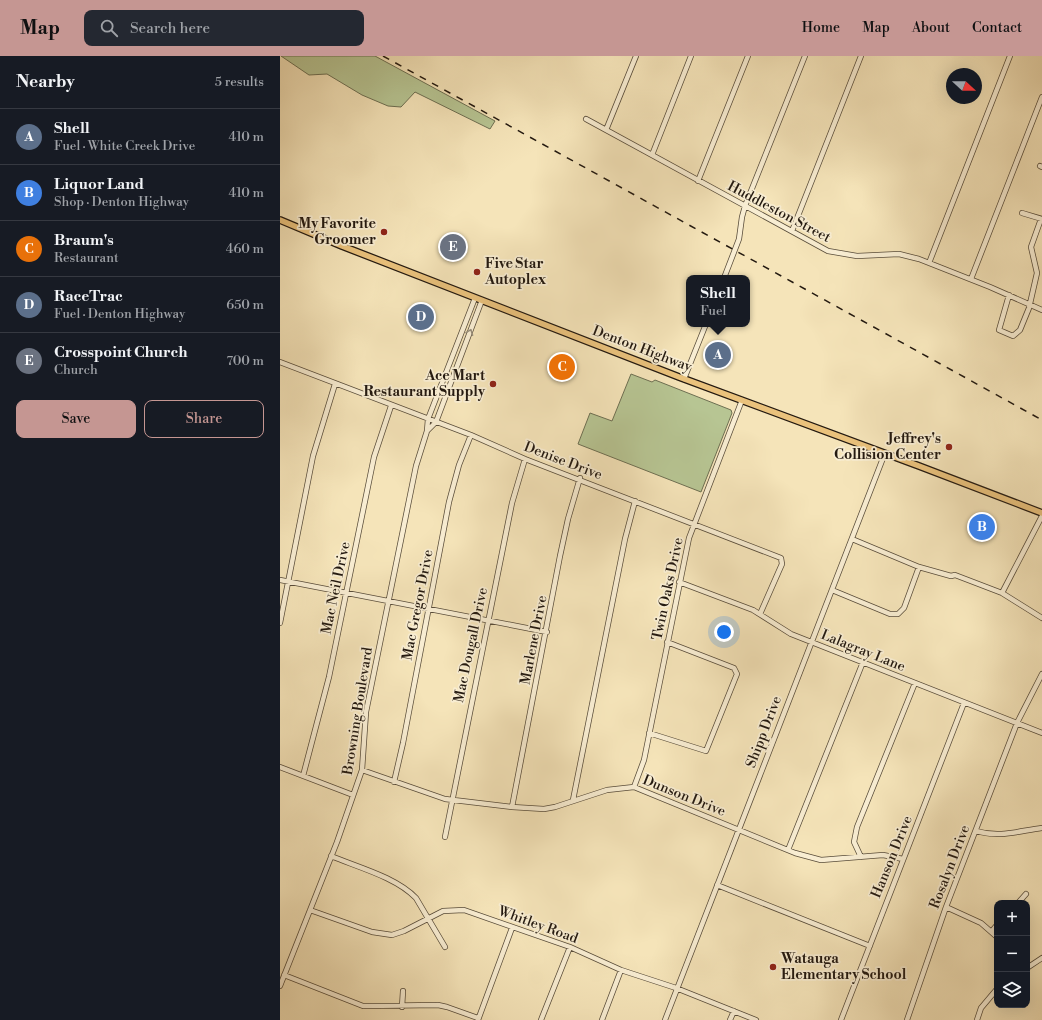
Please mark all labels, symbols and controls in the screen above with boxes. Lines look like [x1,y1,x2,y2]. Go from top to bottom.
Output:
search box [84,10,364,46]
text: Map [20,16,60,40]
icon: search [98,17,120,39]
text: Search here [130,19,210,38]
text: Home [802,19,840,37]
text: Map [862,19,890,37]
text: About [912,19,950,37]
text: Contact [972,19,1022,37]
north arrow [946,68,982,104]
text: Nearby [16,71,75,93]
text: 5 results [215,74,264,90]
text: Shell [54,119,90,138]
text: A [24,129,34,145]
text: 410 m [228,129,264,145]
text: Fuel · White Creek Drive [54,138,195,154]
text: Liquor Land [54,175,144,194]
street label: Huddleston Street [724,177,834,247]
text: B [24,185,34,201]
text: 410 m [228,185,264,201]
text: Shop · Denton Highway [54,194,189,210]
place label: My Favorite Groomer [298,215,376,249]
marker: My Favorite Groomer [379,227,389,237]
text: Braum's [54,231,114,250]
pin: E [440,232,466,262]
text: C [24,241,34,257]
text: 460 m [226,241,264,257]
text: Restaurant [54,250,119,266]
place label: Five Star Autoplex [484,255,547,289]
marker: Five Star Autoplex [472,267,482,277]
popup [686,275,750,327]
text: Shell [700,284,736,303]
text: RaceTrac [54,287,123,306]
text: D [24,297,34,313]
text: 650 m [226,297,264,313]
pin: D [408,302,434,332]
text: Fuel [700,303,726,319]
text: Fuel · Denton Highway [54,306,185,322]
street label: Denton Highway [590,322,694,376]
one-way arrow [466,328,474,335]
pin: A [705,340,731,370]
text: Crosspoint Church [54,343,188,362]
pin: C [549,352,575,382]
text: E [24,353,34,369]
text: 700 m [226,353,264,369]
text: Church [54,362,98,378]
place label: Ace Mart Restaurant Supply [363,367,486,401]
marker: Ace Mart Restaurant Supply [488,379,498,389]
button: Save [16,400,136,438]
button: Share [144,400,264,438]
place label: Jeffrey's Collision Center [834,430,941,464]
street label: Denise Drive [521,438,605,484]
marker: Jeffrey's Collision Center [944,442,954,452]
pin: B [969,512,995,542]
street label: Twin Oaks Drive [648,536,688,642]
street label: Mac Neil Drive [317,540,355,636]
street label: Mac Gregor Drive [398,548,438,662]
street label: Mac Dougall Drive [450,586,492,704]
street label: Marlene Drive [517,594,551,686]
your location [714,622,734,642]
street label: Lalagray Lane [818,626,908,676]
street label: Browning Boulevard [339,646,377,777]
street label: Shipp Drive [742,693,786,771]
street label: Dunson Drive [640,771,728,821]
street label: Hanson Drive [867,813,917,901]
street label: Rosalyn Drive [926,822,974,912]
map controls [994,900,1030,1008]
button: + [994,900,1030,936]
street label: Whitley Road [495,902,581,948]
button: − [994,936,1030,972]
place label: Watauga Elementary School [780,950,907,984]
marker: Watauga Elementary School [768,962,778,972]
button: layers [994,972,1030,1008]

